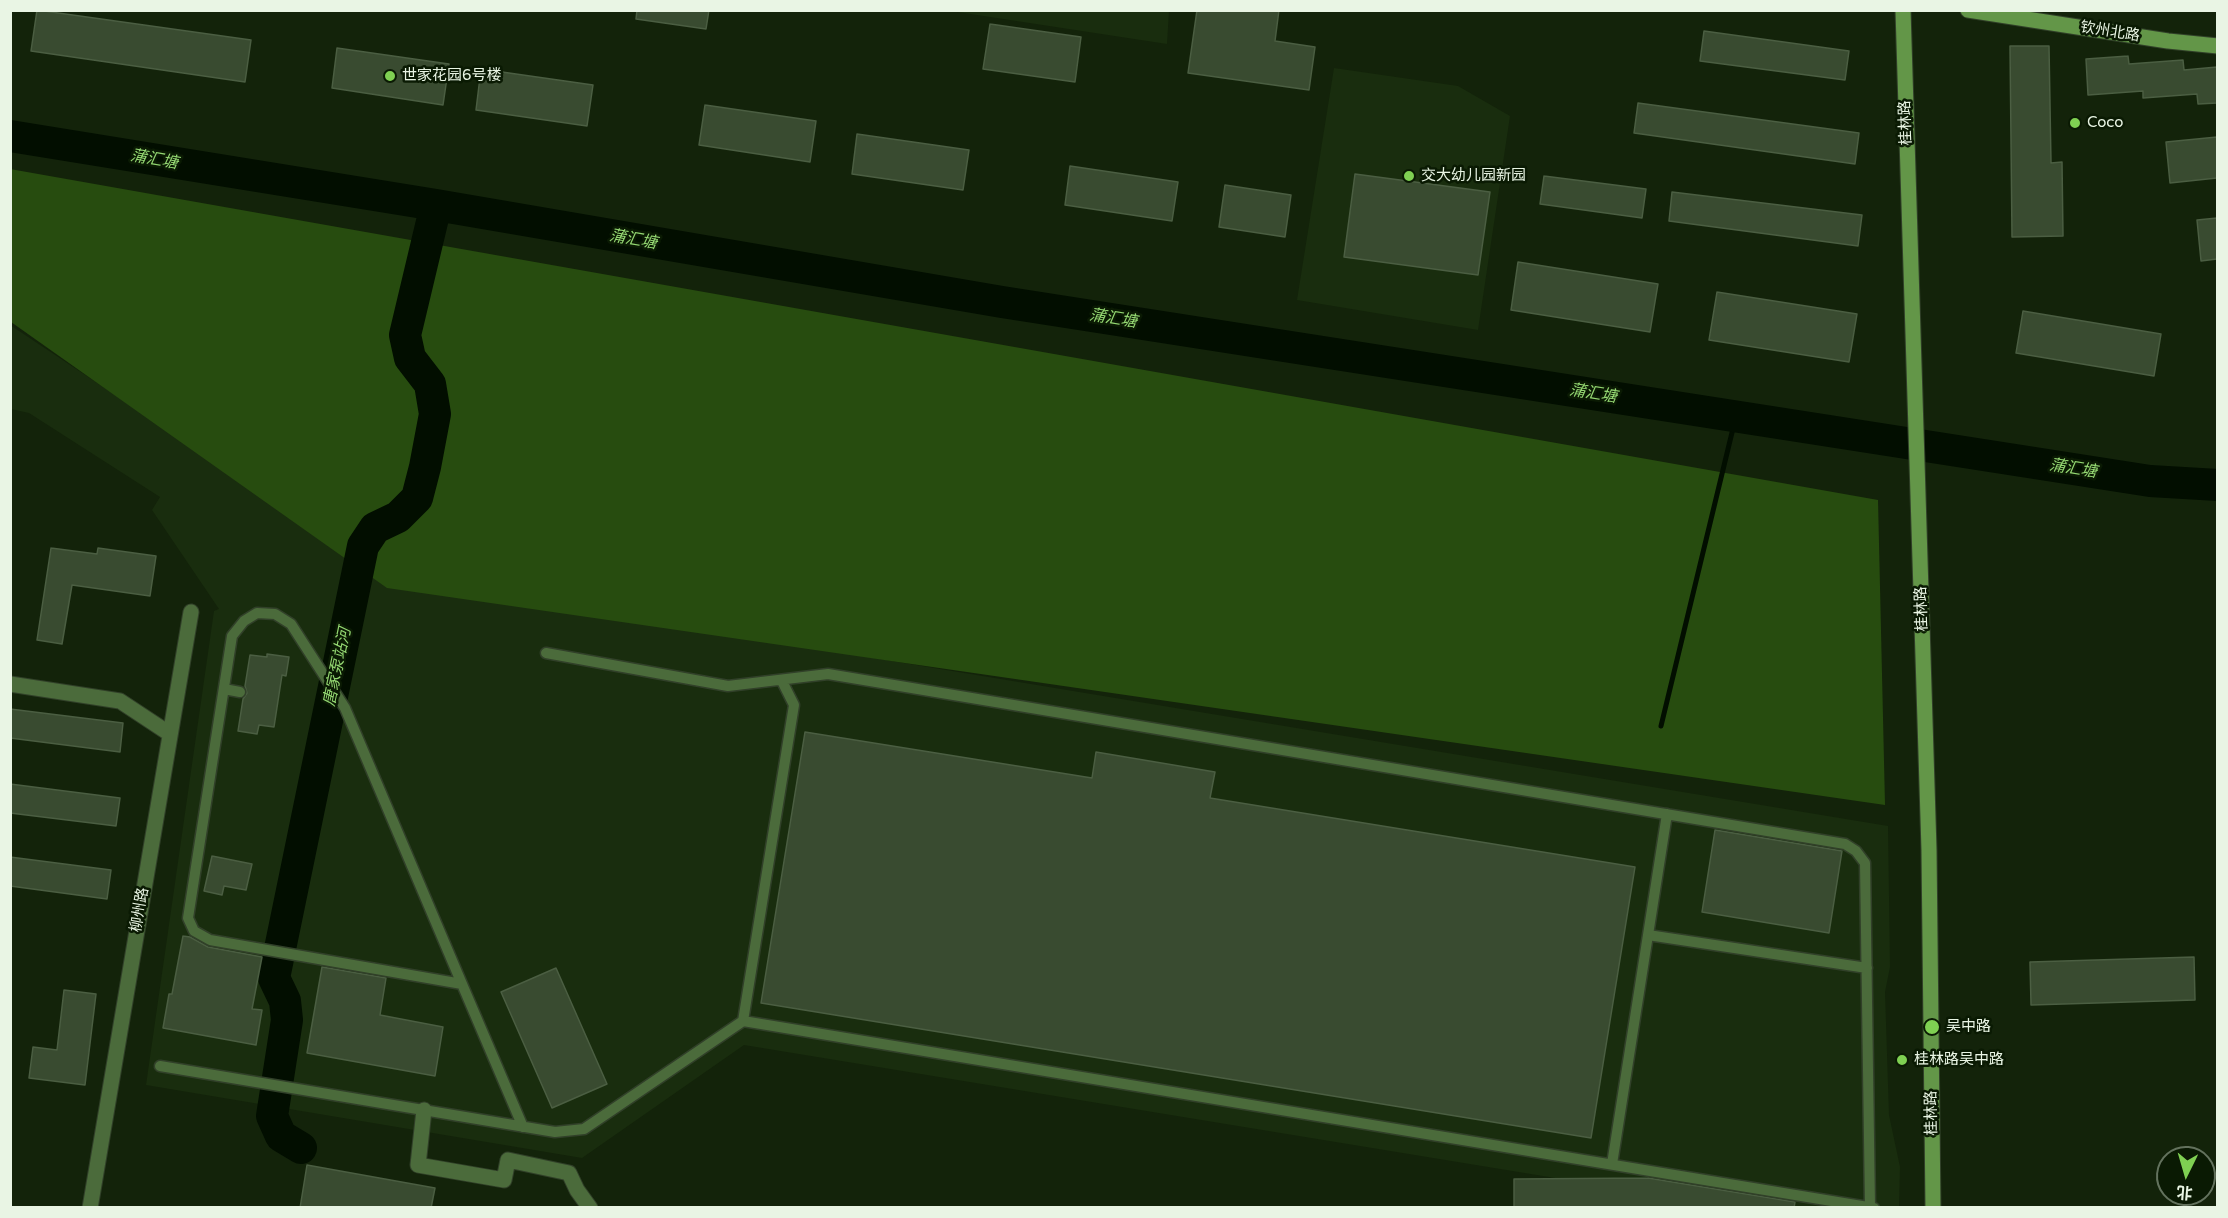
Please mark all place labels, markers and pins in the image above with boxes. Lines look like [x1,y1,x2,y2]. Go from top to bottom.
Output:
place label: 世家花园6号楼 [402,67,501,85]
marker: 世家花园6号楼 [383,69,397,83]
place label: Coco [2087,114,2123,132]
marker: Coco [2068,116,2082,130]
place label: 交大幼儿园新园 [1421,167,1526,185]
marker: 交大幼儿园新园 [1402,169,1416,183]
marker: 吴中路 [1923,1018,1941,1036]
place label: 吴中路 [1946,1018,1991,1036]
place label: 桂林路吴中路 [1914,1051,2004,1069]
marker: 桂林路吴中路 [1895,1053,1909,1067]

